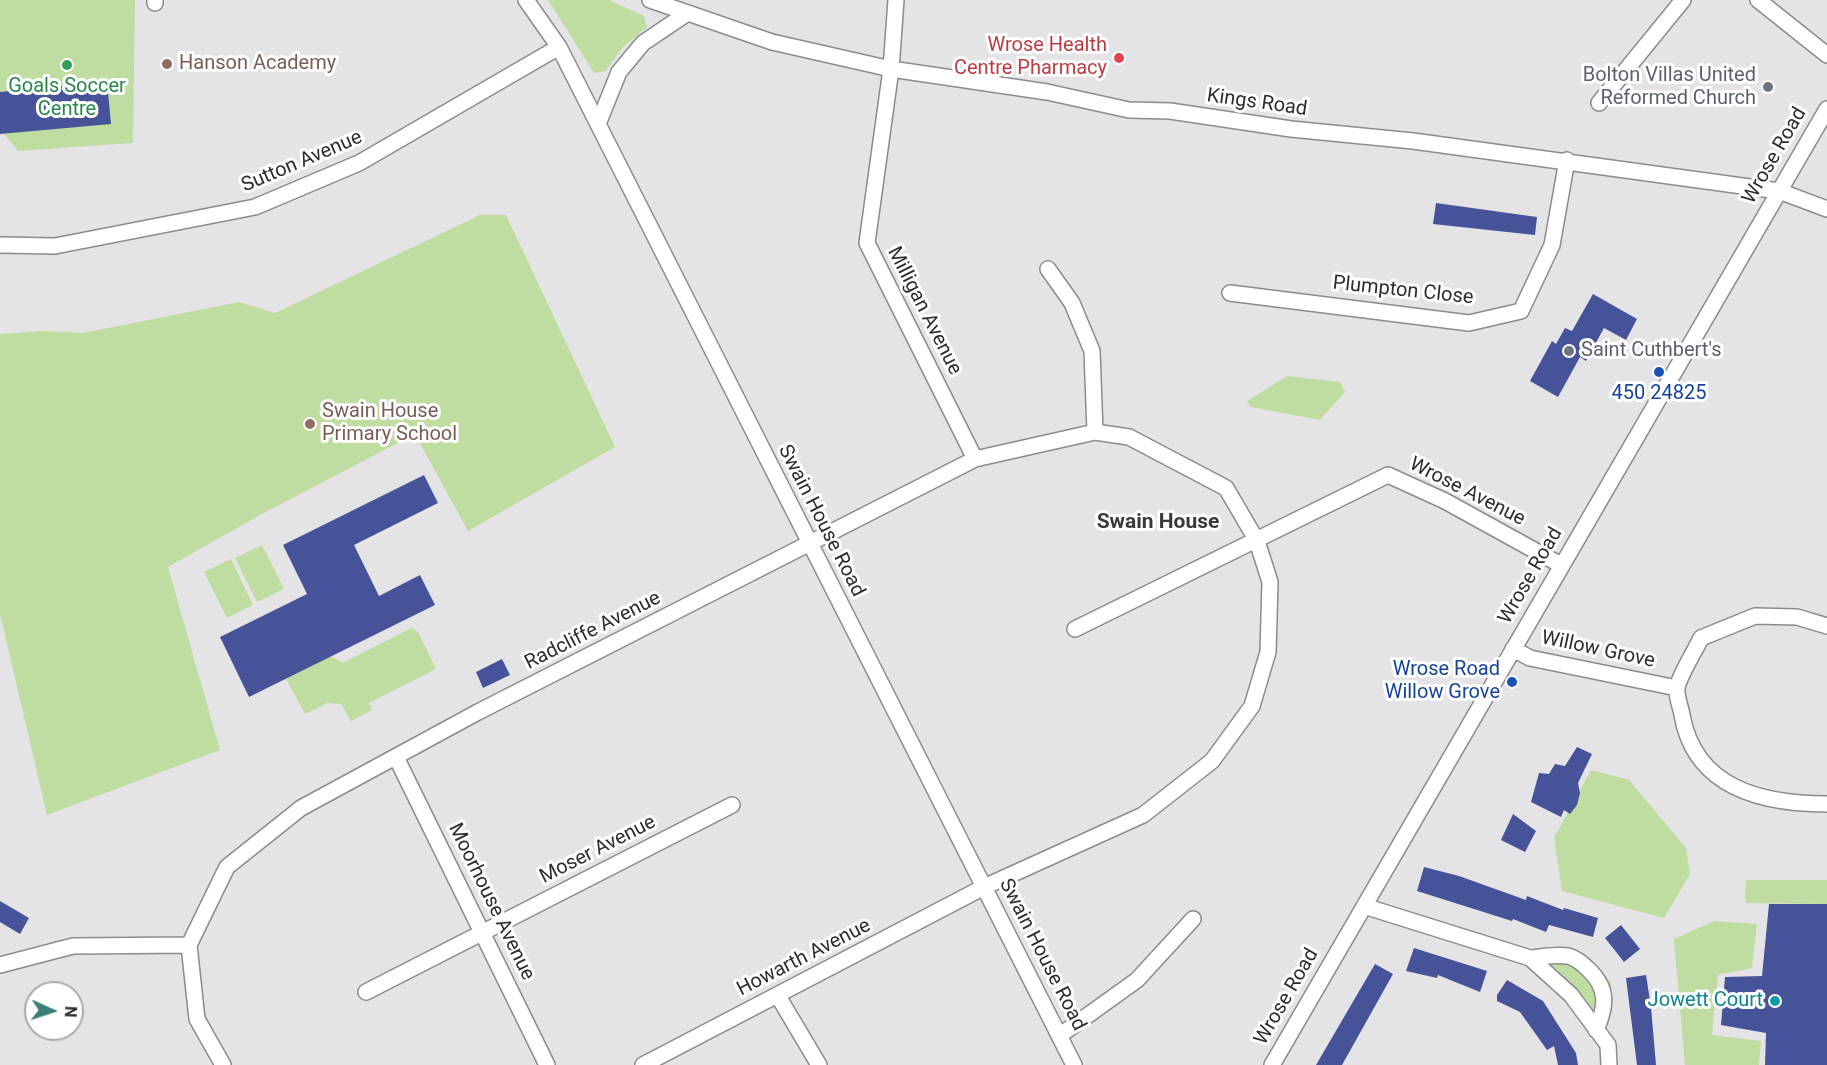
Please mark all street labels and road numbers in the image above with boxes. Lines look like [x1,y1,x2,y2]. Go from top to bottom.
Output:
street label: Kings Road [1205,84,1309,122]
street label: Wrose Road [1738,104,1812,208]
street label: Sutton Avenue [238,126,366,198]
street label: Milligan Avenue [881,243,967,379]
street label: Plumpton Close [1332,272,1474,310]
street label: Swain House Road [772,441,870,601]
street label: Wrose Avenue [1405,453,1529,531]
street label: Wrose Road [1494,524,1568,628]
street label: Radcliffe Avenue [521,586,665,676]
street label: Willow Grove [1539,626,1657,674]
street label: Moser Avenue [536,810,660,890]
street label: Moorhouse Avenue [443,820,539,984]
street label: Swain House Road [993,875,1091,1035]
street label: Howarth Avenue [733,914,875,1002]
street label: Wrose Road [1250,945,1324,1049]

